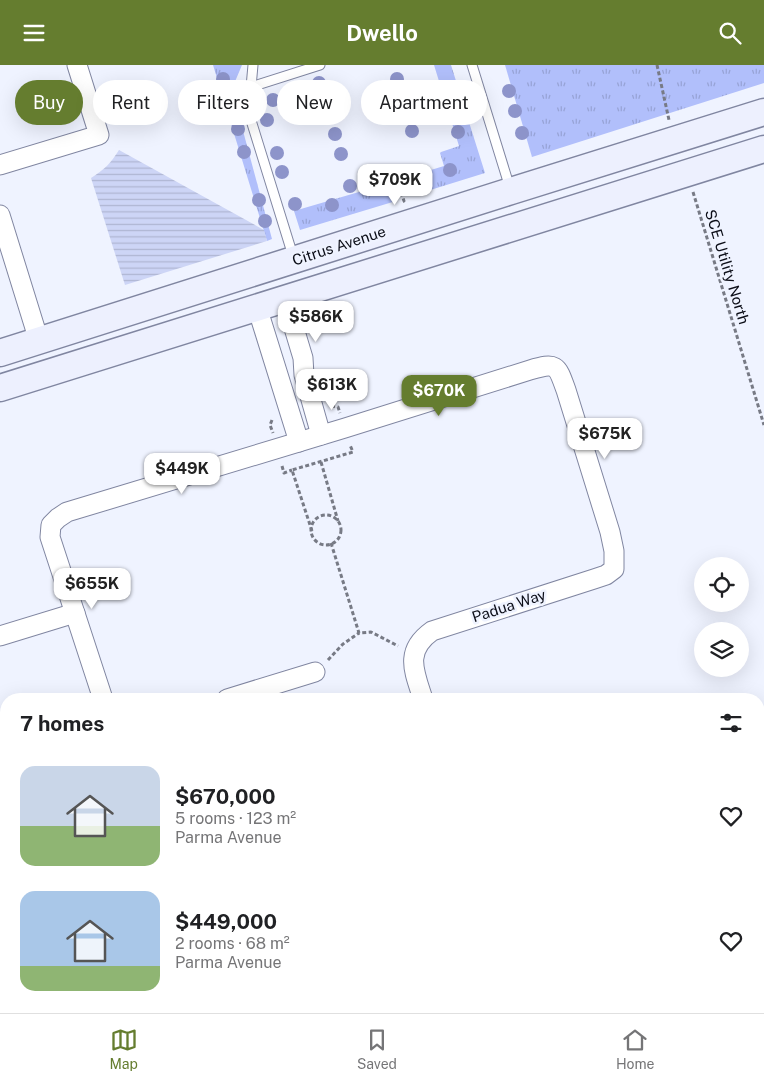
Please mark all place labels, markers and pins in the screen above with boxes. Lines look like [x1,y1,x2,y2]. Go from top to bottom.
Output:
pin: $709K [360,163,430,206]
pin: $586K [281,301,351,343]
pin: $613K [297,369,367,411]
pin: $670K [404,375,474,417]
pin: $675K [570,417,640,460]
pin: $449K [147,453,217,495]
pin: $655K [57,567,127,610]

